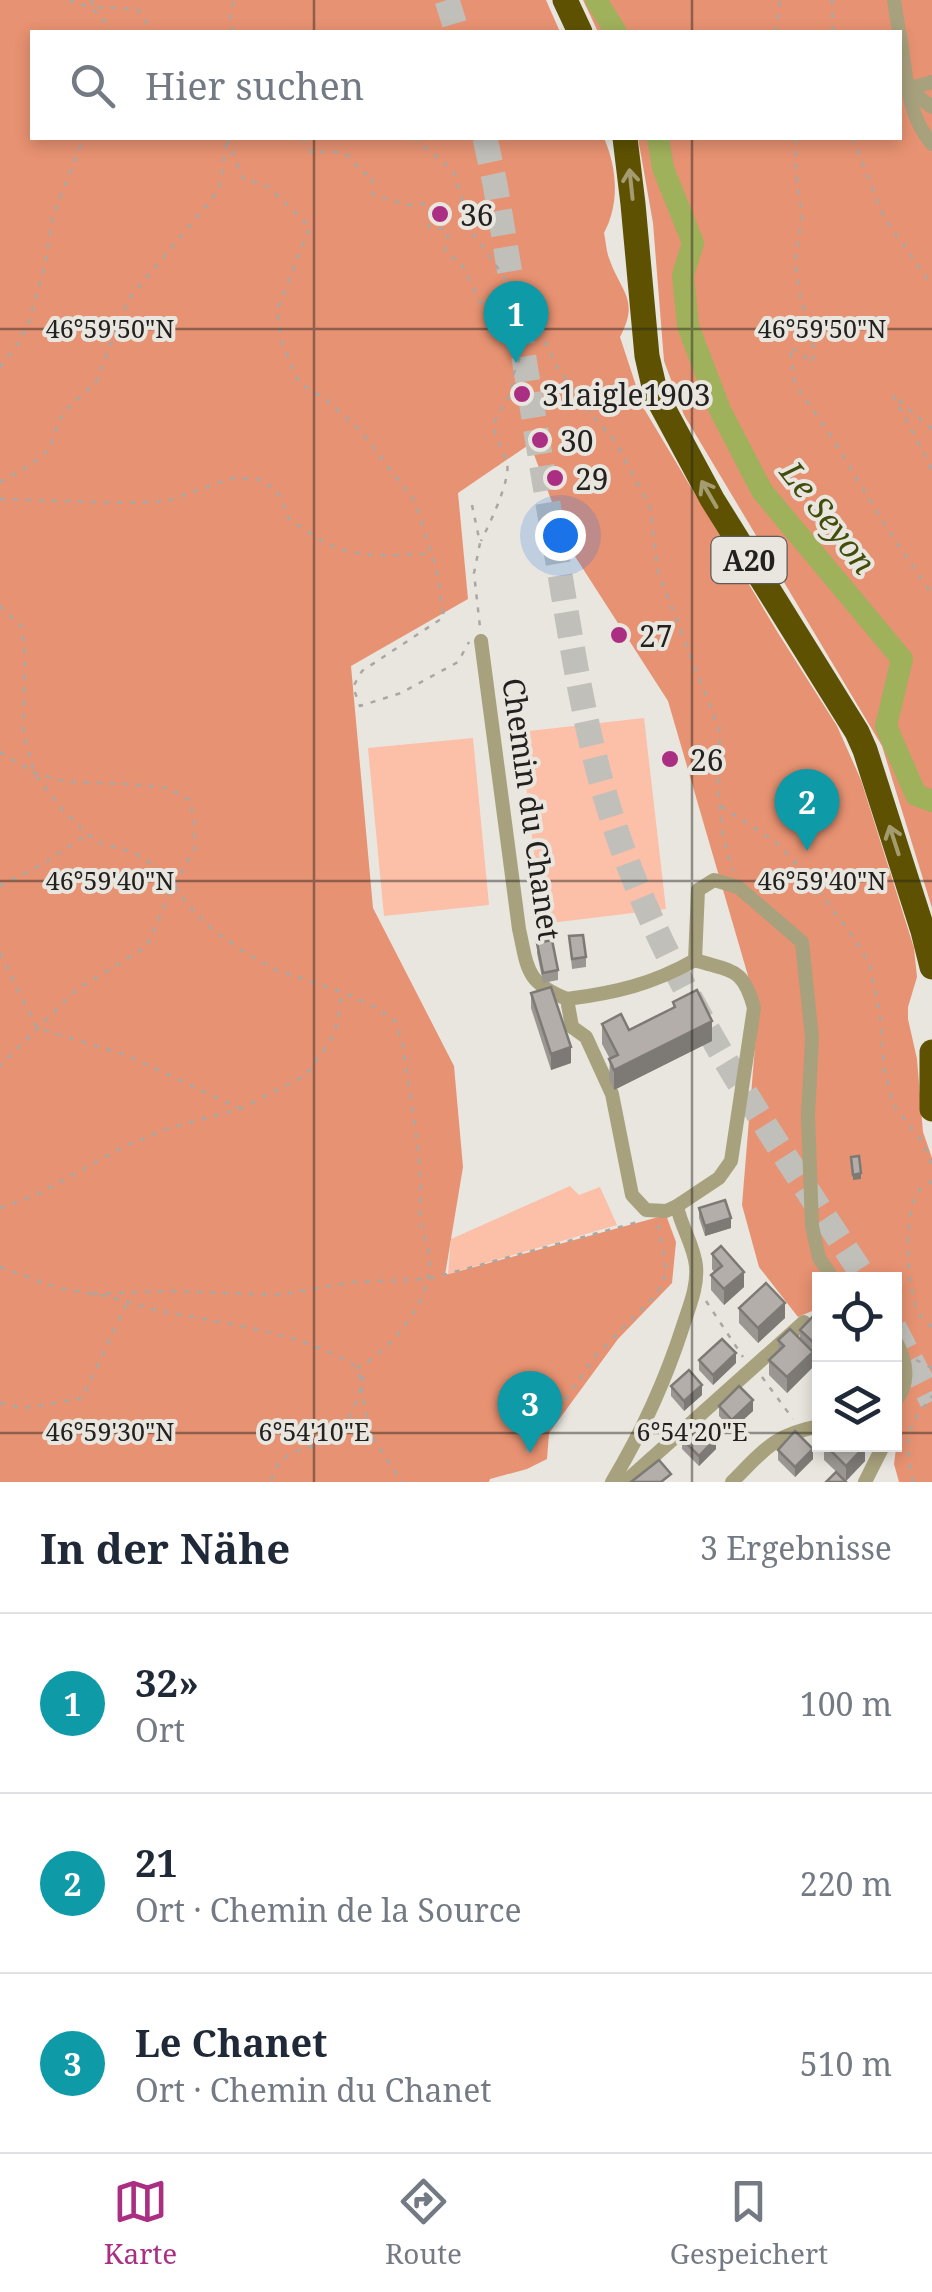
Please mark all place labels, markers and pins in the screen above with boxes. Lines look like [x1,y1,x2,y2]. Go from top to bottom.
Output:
place label: 36 [460,194,494,235]
marker: 36 [429,203,451,225]
pin: 1 [484,280,548,363]
place label: 31aigle1903 [542,374,711,415]
marker: 31aigle1903 [511,383,533,405]
place label: 30 [560,420,594,461]
marker: 30 [529,429,551,451]
place label: 29 [575,458,609,499]
marker: 29 [544,467,566,489]
place label: 27 [639,615,673,656]
marker: 27 [608,624,630,646]
place label: 26 [690,739,724,780]
marker: 26 [659,748,681,770]
pin: 2 [774,768,840,851]
pin: 3 [498,1370,562,1453]

